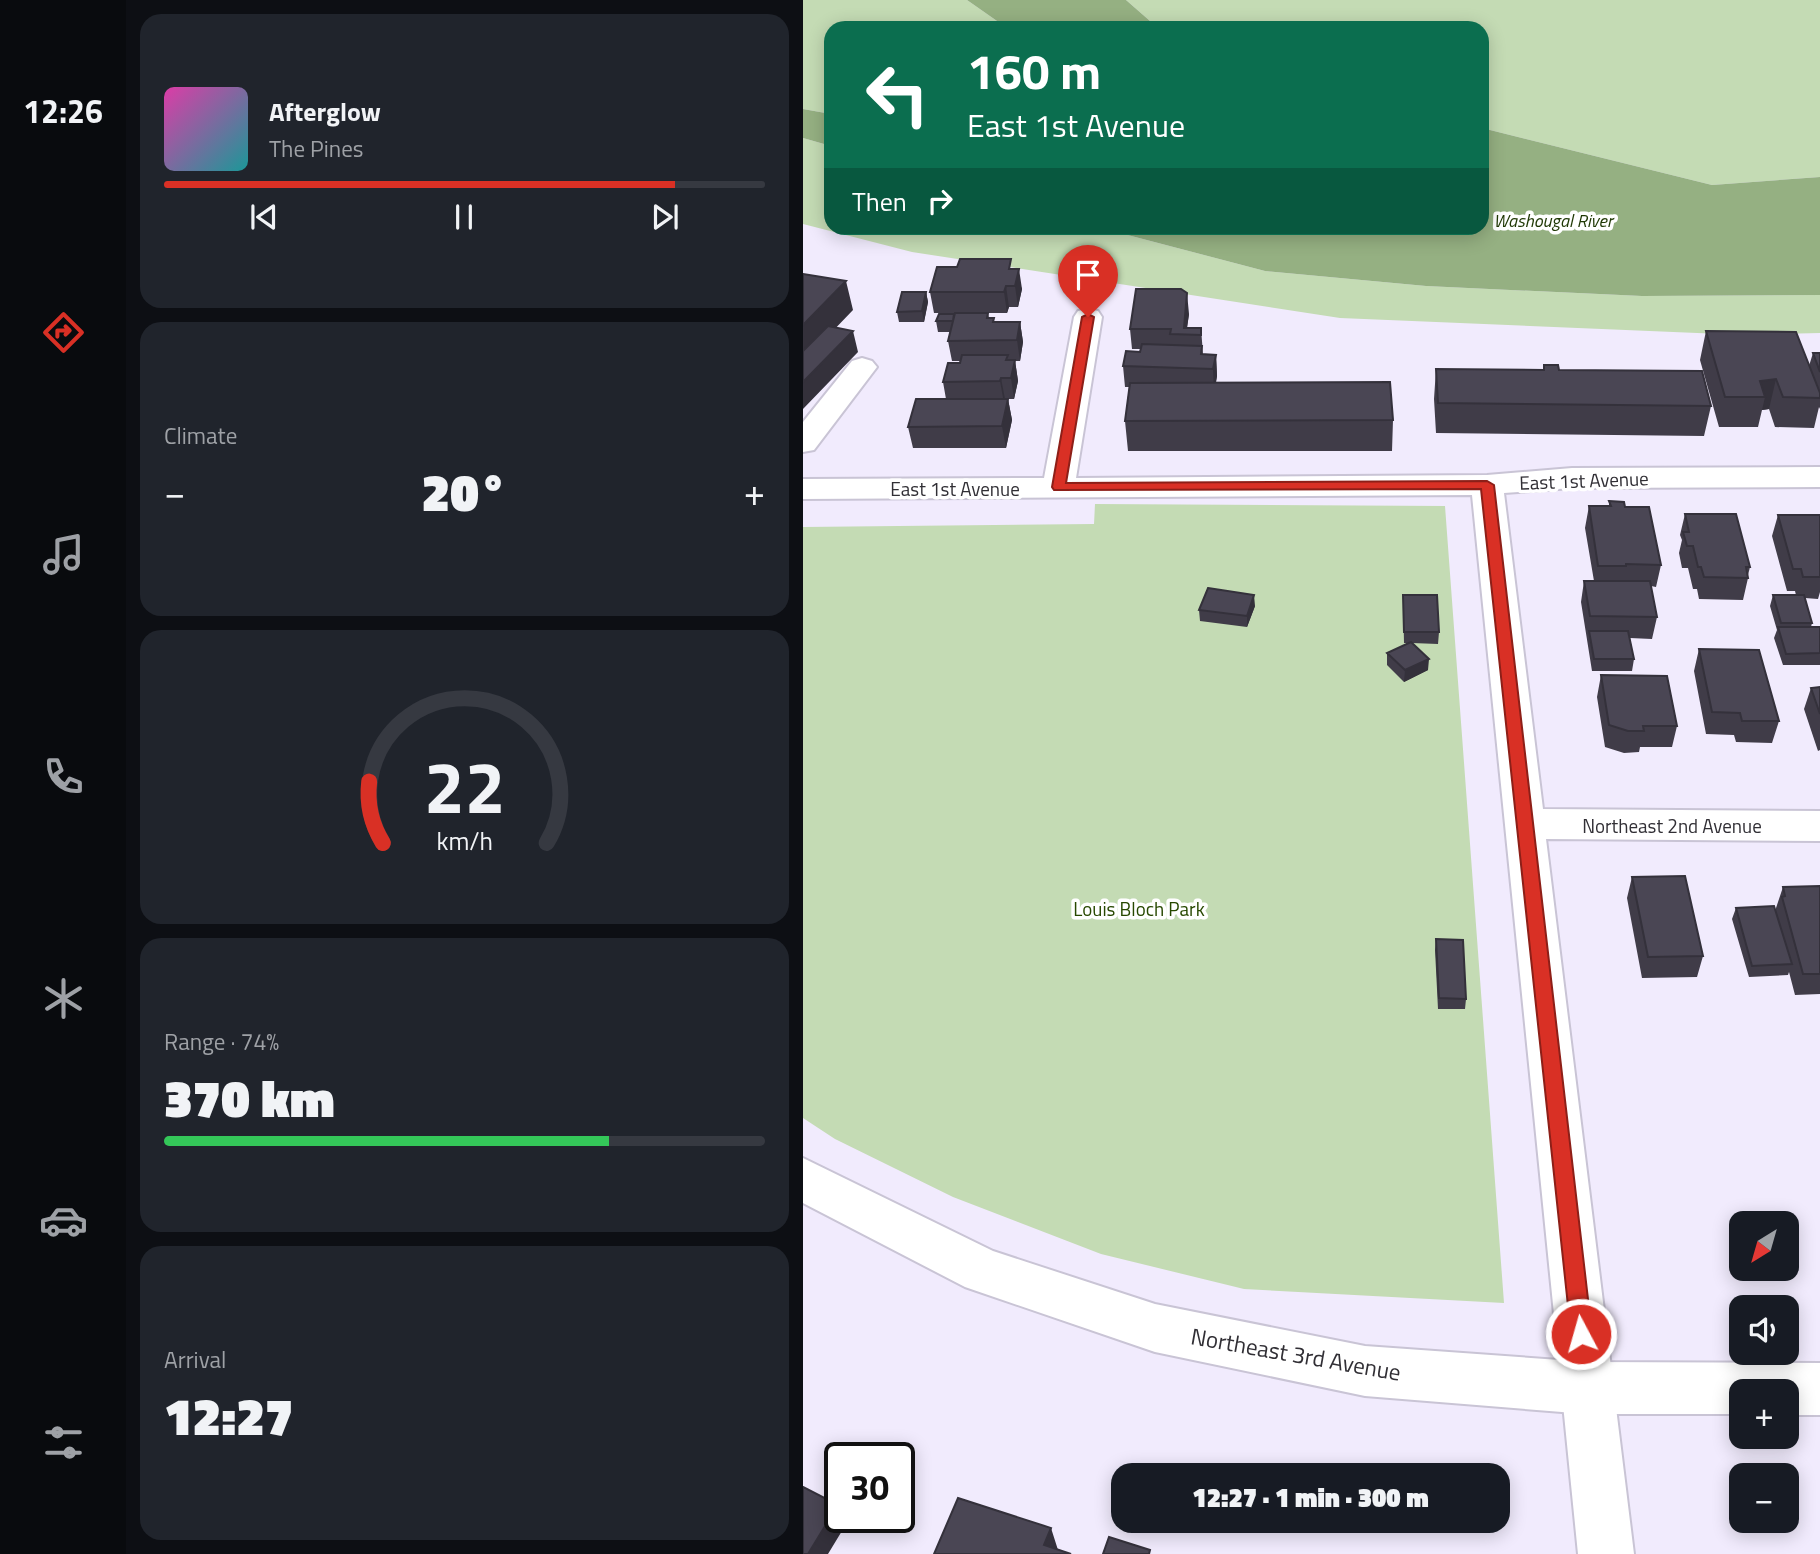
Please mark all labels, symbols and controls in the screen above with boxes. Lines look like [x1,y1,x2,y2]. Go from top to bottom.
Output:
text: 160 m [967,33,1101,108]
icon: left [852,49,943,140]
text: 12:26 [23,87,103,135]
text: Afterglow [269,92,381,131]
text: East 1st Avenue [967,101,1185,149]
text: The Pines [269,131,363,166]
text: Then [852,182,907,221]
icon: right [921,182,959,220]
icon: previous [245,198,283,236]
icon: pause [445,198,483,236]
icon: next [646,198,684,236]
water label: Washougal River [1493,207,1615,234]
pin [1058,245,1118,317]
icon: arrive [1069,256,1107,294]
icon: directions [39,308,88,357]
text: Climate [164,418,237,453]
text: 20° [422,452,507,531]
text: − [164,463,185,521]
text: + [744,463,765,521]
street label: East 1st Avenue [1519,463,1649,497]
street label: East 1st Avenue [890,474,1020,503]
icon: music [39,530,88,579]
text: 22 [424,731,505,841]
icon: phone [39,752,88,801]
street label: Northeast 2nd Avenue [1582,811,1762,840]
text: km/h [436,822,493,860]
park label: Louis Bloch Park [1073,894,1205,923]
icon: climate [39,974,88,1023]
text: Range · 74% [164,1024,279,1059]
text: 370 km [164,1058,335,1137]
icon: car [39,1196,88,1245]
north arrow [1729,1211,1799,1281]
map controls [1729,1211,1799,1533]
button: sound [1729,1295,1799,1365]
position arrow [1544,1297,1618,1371]
street label: Northeast 3rd Avenue [1188,1318,1404,1390]
text: Arrival [164,1342,226,1377]
text: 12:27 [164,1376,293,1455]
button: + [1729,1379,1799,1449]
icon: filters [39,1418,88,1467]
speed limit sign: 30 [824,1442,915,1533]
button: − [1729,1463,1799,1533]
text: 12:27 · 1 min · 300 m [1192,1478,1429,1517]

